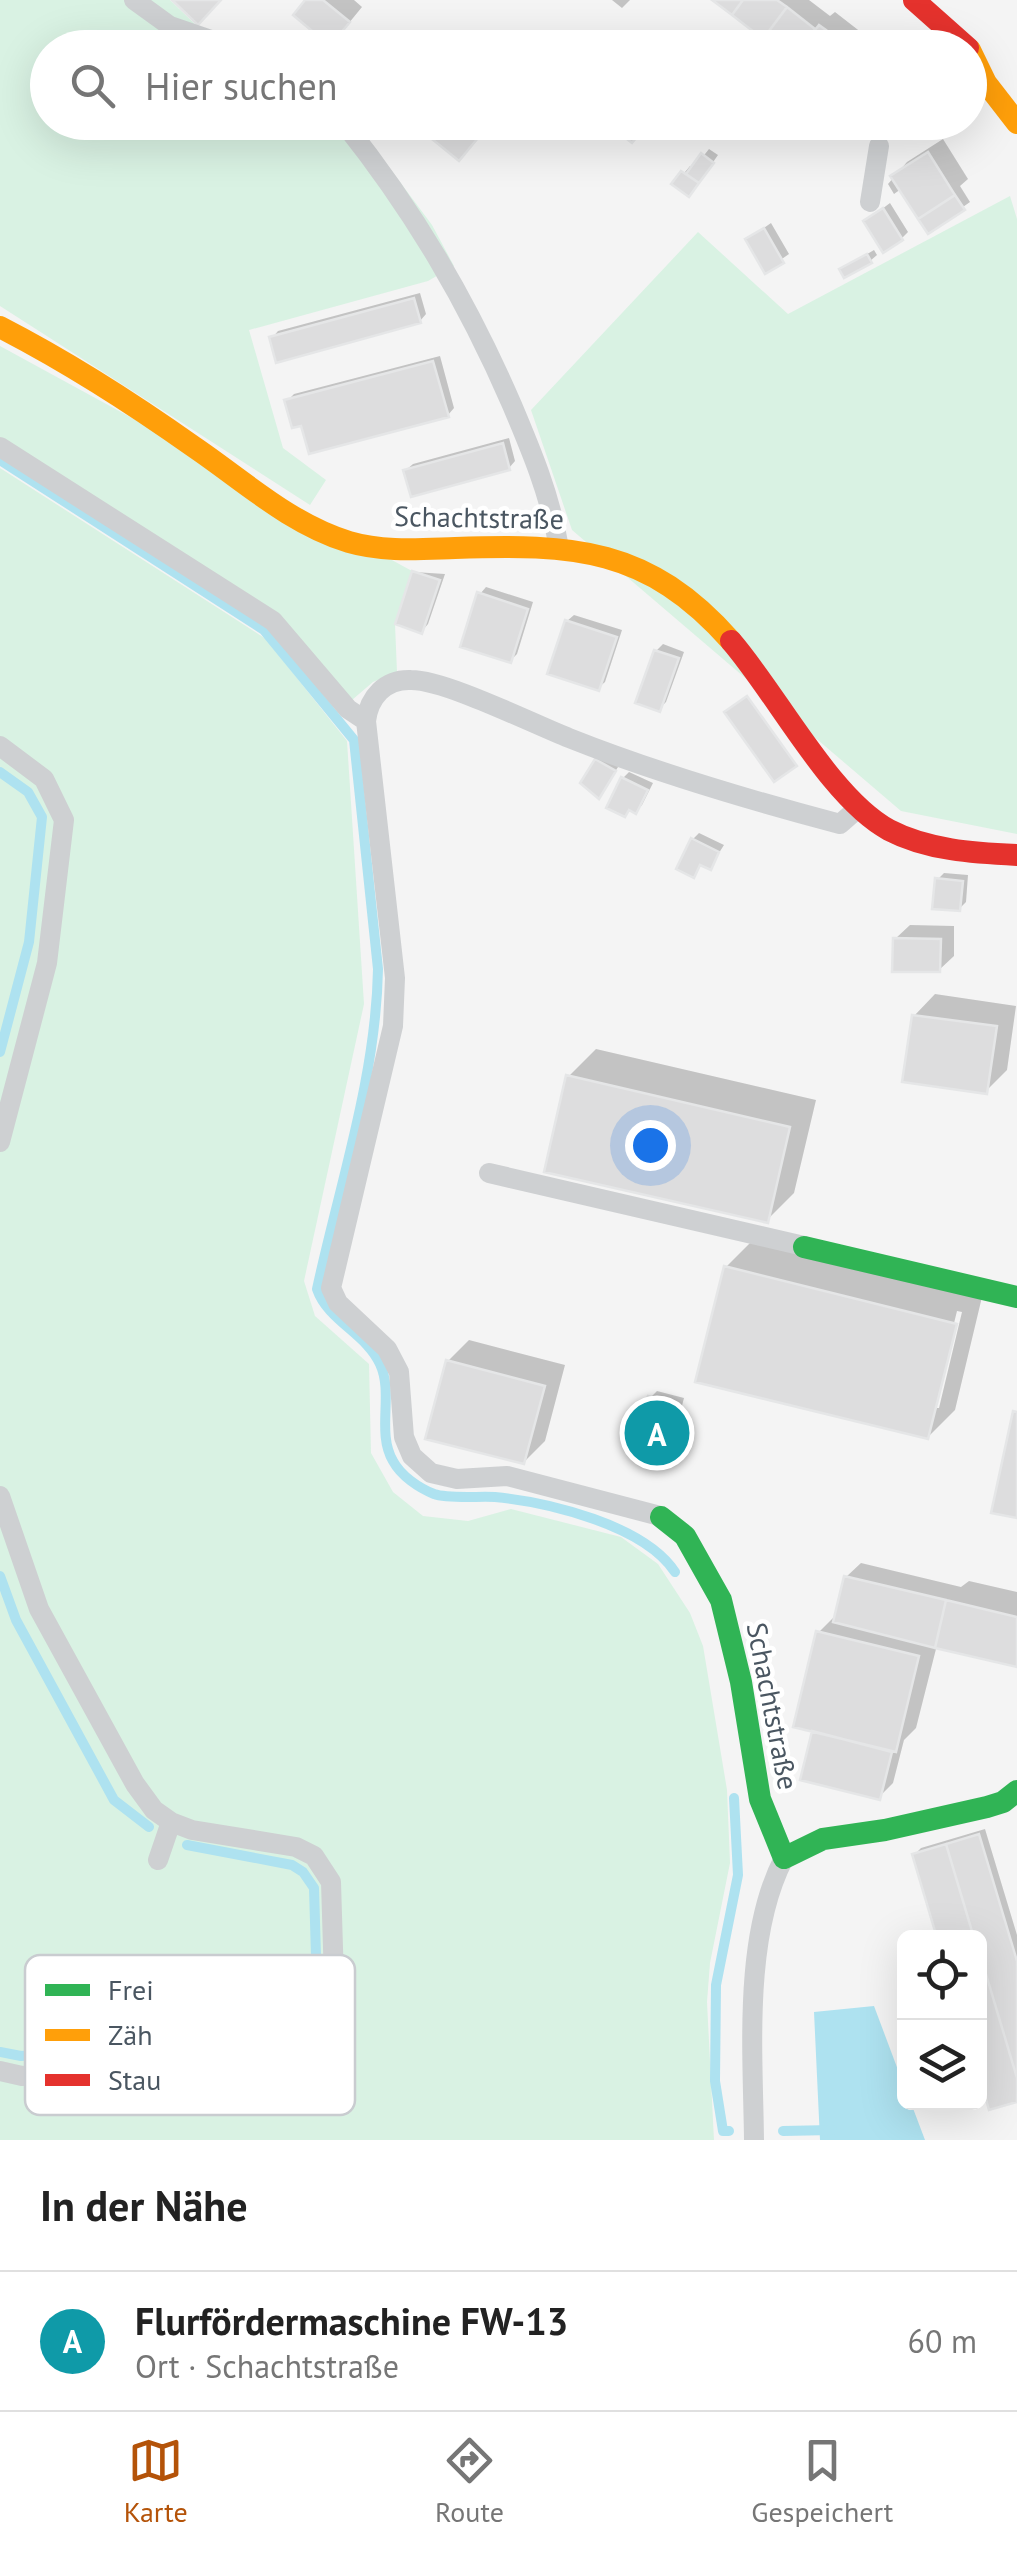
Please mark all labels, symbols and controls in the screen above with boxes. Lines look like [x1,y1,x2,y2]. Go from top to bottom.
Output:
search box [30,30,987,140]
icon: search [65,58,120,113]
text: Hier suchen [145,61,338,110]
street label: Schachtstraße [394,497,564,537]
your location [625,1120,676,1171]
pin: A [624,1396,690,1470]
street label: Schachtstraße [739,1619,807,1793]
map controls [897,1930,987,2110]
button: locate [897,1930,987,2020]
legend [25,1955,355,2115]
text: Frei [108,1971,154,2008]
text: Zäh [108,2016,152,2053]
button: layers [897,2020,987,2110]
text: Stau [108,2061,161,2098]
text: In der Nähe [40,2178,247,2233]
text: Flurfördermaschine FW-13 [135,2296,568,2345]
text: A [63,2320,82,2362]
text: 60 m [908,2320,977,2362]
text: Ort · Schachtstraße [135,2345,399,2387]
tab: Karte [124,2433,188,2530]
tab: Route [435,2433,504,2530]
tab: Gespeichert [751,2433,893,2530]

